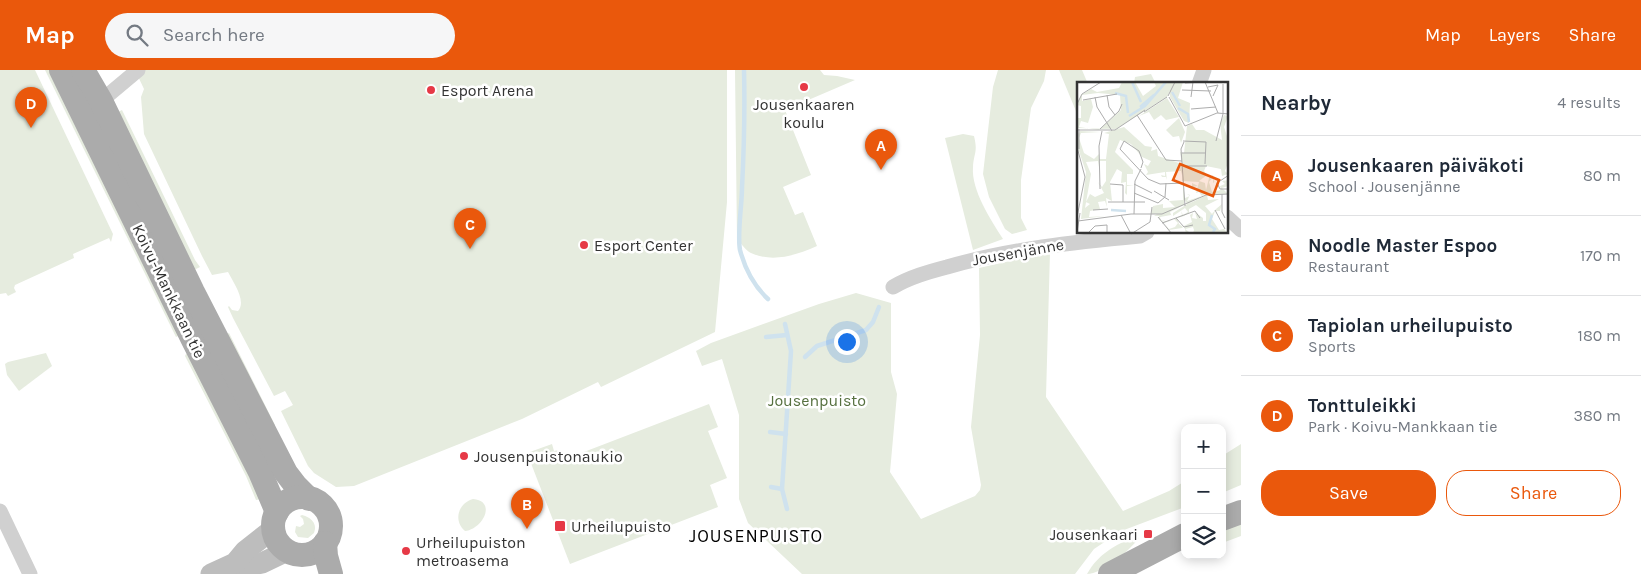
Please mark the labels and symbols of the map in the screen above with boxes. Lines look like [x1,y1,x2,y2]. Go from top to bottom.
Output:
place label: Esport Arena [441,81,534,100]
marker: Jousenkaaren koulu [798,81,810,93]
inset map [1077,82,1228,234]
marker: Esport Arena [425,84,437,96]
pin: D [15,87,47,128]
place label: Jousenkaaren koulu [753,95,855,132]
pin: A [865,129,897,170]
pin: C [454,208,486,249]
street label: Koivu-Mankkaan tie [128,221,210,361]
street label: Jousenjänne [971,235,1065,269]
place label: Esport Center [594,236,693,255]
marker: Esport Center [578,239,590,251]
your location [834,329,860,355]
park label: Jousenpuisto [768,391,866,410]
place label: Jousenpuistonaukio [474,447,623,466]
marker: Jousenpuistonaukio [458,450,470,462]
pin: B [511,488,543,529]
place label: Urheilupuisto [571,517,671,536]
marker: Urheilupuisto [553,519,567,533]
district label: JOUSENPUISTO [689,525,823,547]
place label: Jousenkaari [1050,525,1138,544]
marker: Jousenkaari [1142,528,1154,540]
place label: Urheilupuiston metroasema [416,533,526,570]
marker: Urheilupuiston metroasema [400,545,412,557]

